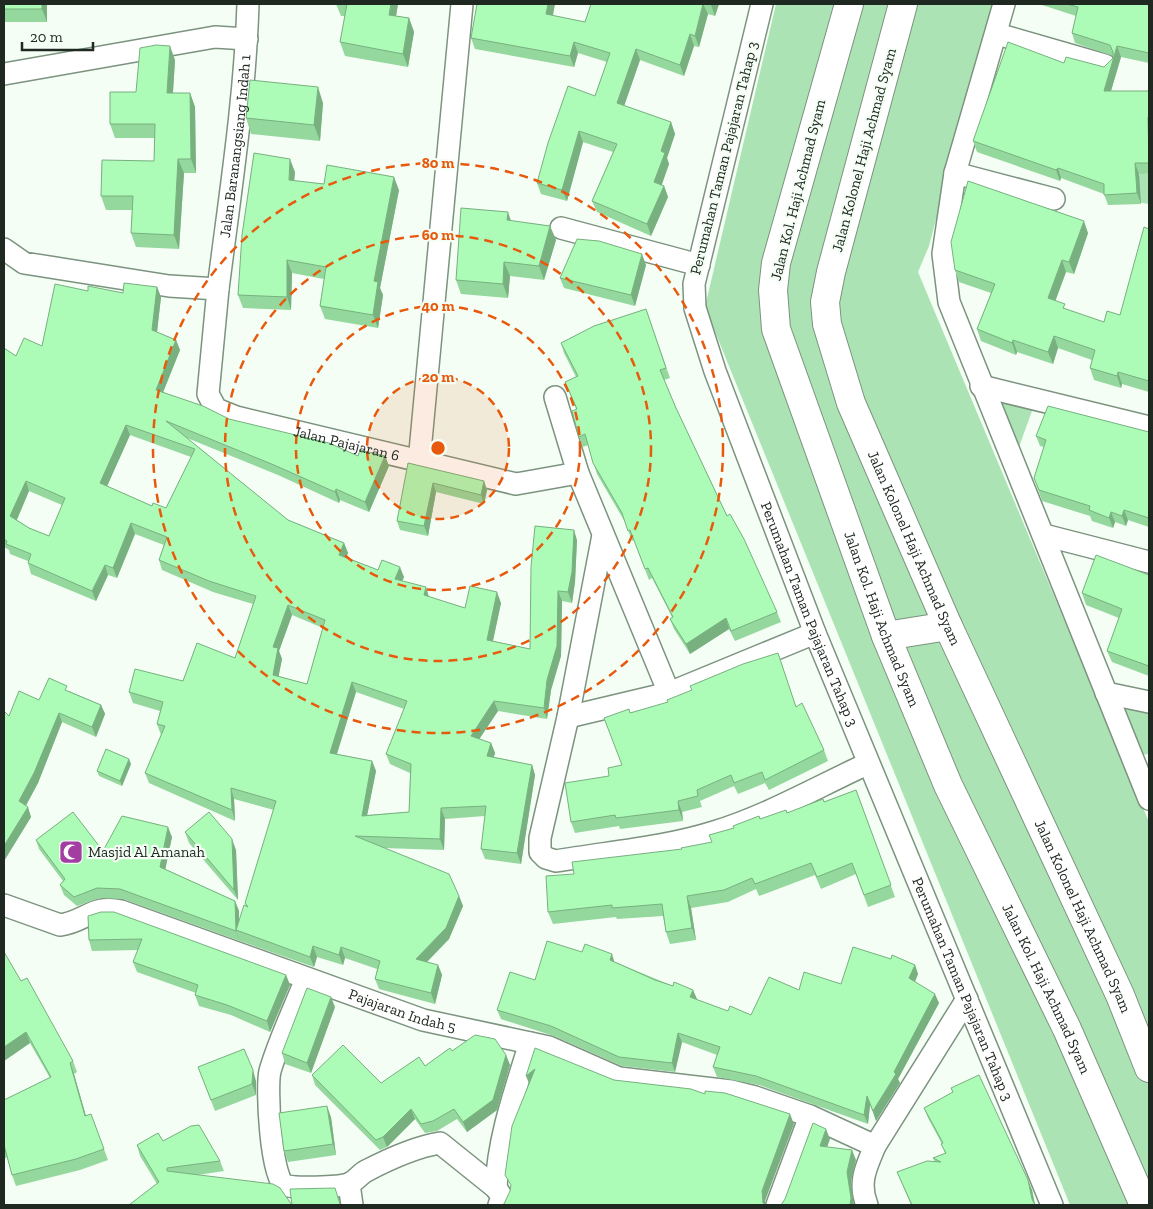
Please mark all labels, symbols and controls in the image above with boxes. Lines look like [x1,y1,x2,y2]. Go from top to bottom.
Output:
scale bar [22,20,94,52]
text: 20 m [30,28,63,46]
street label: Perumahan Taman Pajajaran Tahap 3 [686,40,762,276]
street label: Jalan Kolonel Haji Achmad Syam [828,46,900,254]
street label: Jalan Baranangsiang Indah 1 [216,54,254,239]
street label: Jalan Kol. Haji Achmad Syam [767,97,829,283]
text: 80 m [422,154,454,172]
text: 60 m [422,226,454,244]
text: 40 m [421,297,455,315]
text: 20 m [422,368,454,386]
street label: Jalan Pajajaran 6 [292,422,401,465]
centre of rings [429,439,447,457]
street label: Jalan Kolonel Haji Achmad Syam [864,448,965,648]
street label: Perumahan Taman Pajajaran Tahap 3 [757,499,862,729]
street label: Jalan Kol. Haji Achmad Syam [840,529,923,709]
street label: Jalan Kolonel Haji Achmad Syam [1031,817,1135,1015]
mosque icon: Masjid Al Amanah [58,839,84,865]
place label: Masjid Al Amanah [88,843,205,861]
street label: Perumahan Taman Pajajaran Tahap 3 [908,875,1017,1103]
street label: Jalan Kol. Haji Achmad Syam [998,901,1094,1077]
street label: Pajajaran Indah 5 [346,985,458,1036]

